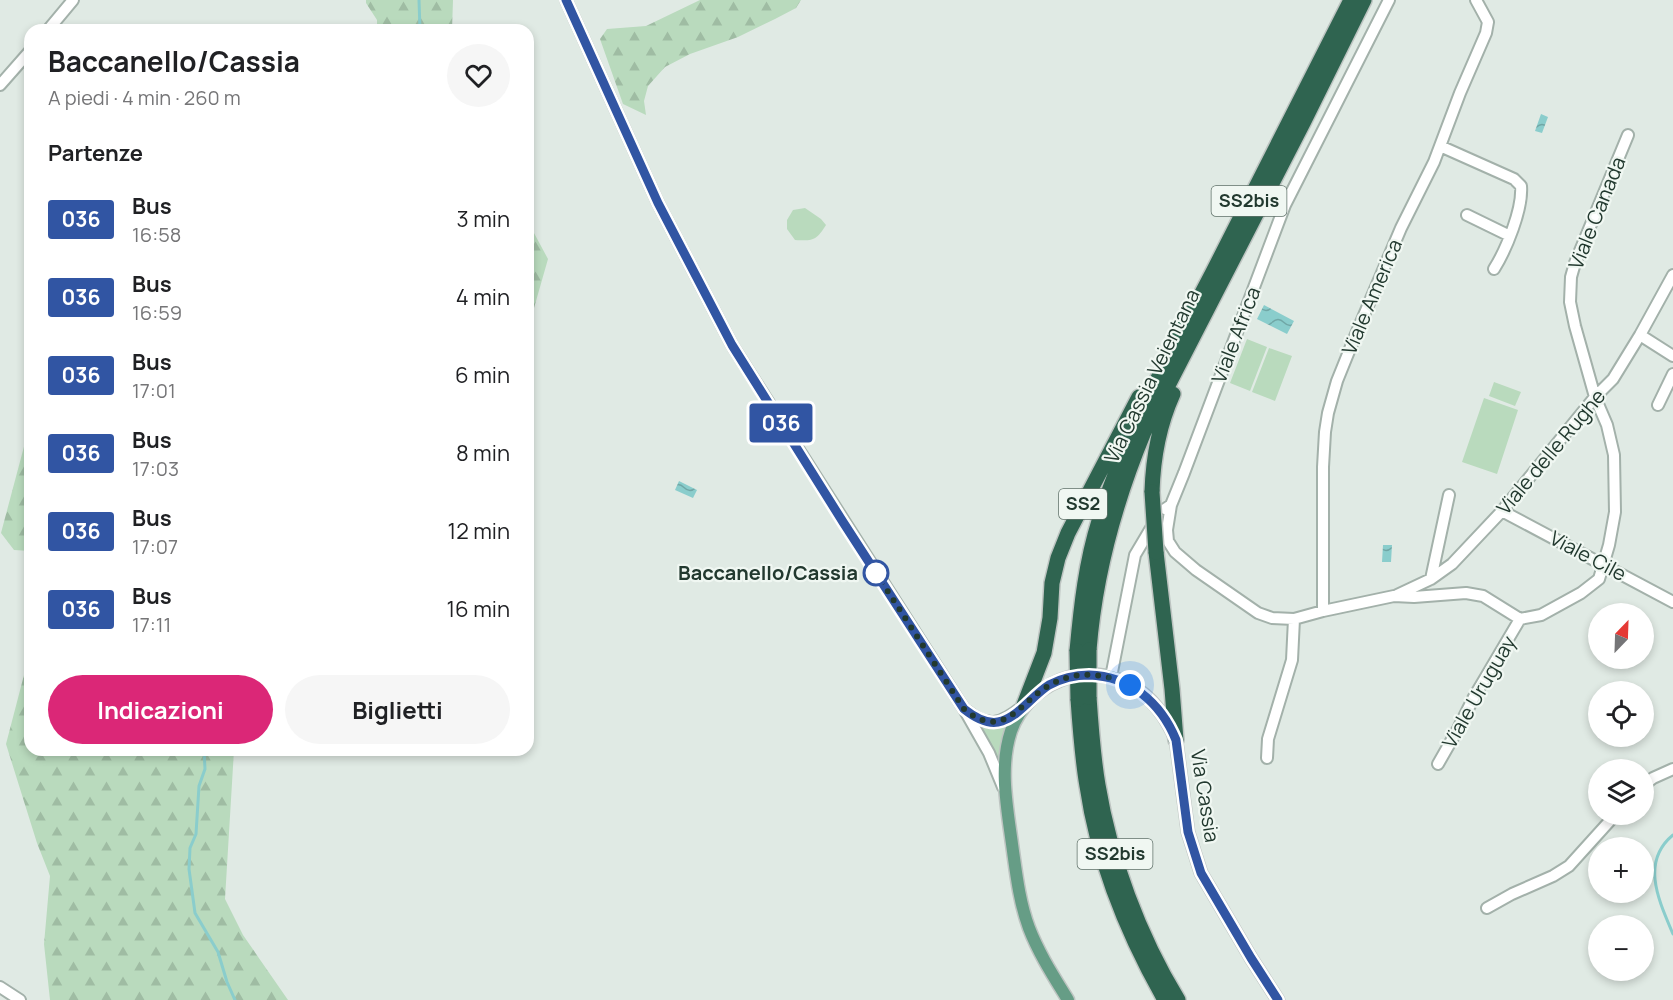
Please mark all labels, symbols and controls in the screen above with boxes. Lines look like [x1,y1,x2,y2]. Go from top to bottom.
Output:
text: Baccanello/Cassia [48,42,300,80]
button: heart [447,44,510,107]
text: A piedi · 4 min · 260 m [48,84,241,111]
text: Partenze [48,138,143,168]
street label: Viale Canada [1562,153,1631,273]
road number: SS2bis [1212,186,1286,216]
text: Bus [132,191,172,221]
text: 3 min [457,204,510,234]
text: 036 [61,205,101,233]
text: 16:58 [132,221,181,248]
street label: Viale America [1335,235,1408,359]
text: Bus [132,269,172,299]
text: 4 min [456,282,510,312]
text: 036 [61,283,101,311]
street label: Viale Africa [1205,283,1266,387]
street label: Via Cassia Veientana [1098,284,1205,467]
text: 16:59 [132,299,182,326]
text: Bus [132,347,172,377]
text: 6 min [455,360,510,390]
text: 036 [61,361,101,389]
text: 17:01 [132,377,176,404]
street label: Viale delle Rughe [1490,383,1611,520]
line badge: 036 [746,404,816,442]
text: 036 [761,409,801,437]
text: Bus [132,425,172,455]
text: 8 min [456,438,510,468]
text: 036 [61,439,101,467]
text: 17:03 [132,455,179,482]
road number: SS2 [1059,489,1107,519]
text: Bus [132,503,172,533]
text: 12 min [448,516,510,546]
text: 036 [61,517,101,545]
street label: Viale Cile [1545,524,1631,587]
text: 17:07 [132,533,178,560]
place label: Baccanello/Cassia [678,559,858,586]
marker: Baccanello/Cassia [863,560,889,586]
text: Bus [132,581,172,611]
text: 16 min [447,594,510,624]
text: 036 [61,595,101,623]
north arrow [1588,603,1654,669]
map controls [1588,603,1654,981]
text: 17:11 [132,611,171,638]
street label: Viale Uruguay [1435,630,1522,753]
your location [1115,670,1145,700]
button: Indicazioni [48,675,273,744]
button: Biglietti [285,675,510,744]
button: locate [1588,681,1654,747]
street label: Via Cassia [1185,748,1226,844]
button: layers [1588,759,1654,825]
button: + [1588,837,1654,903]
road number: SS2bis [1078,839,1152,869]
button: − [1588,915,1654,981]

